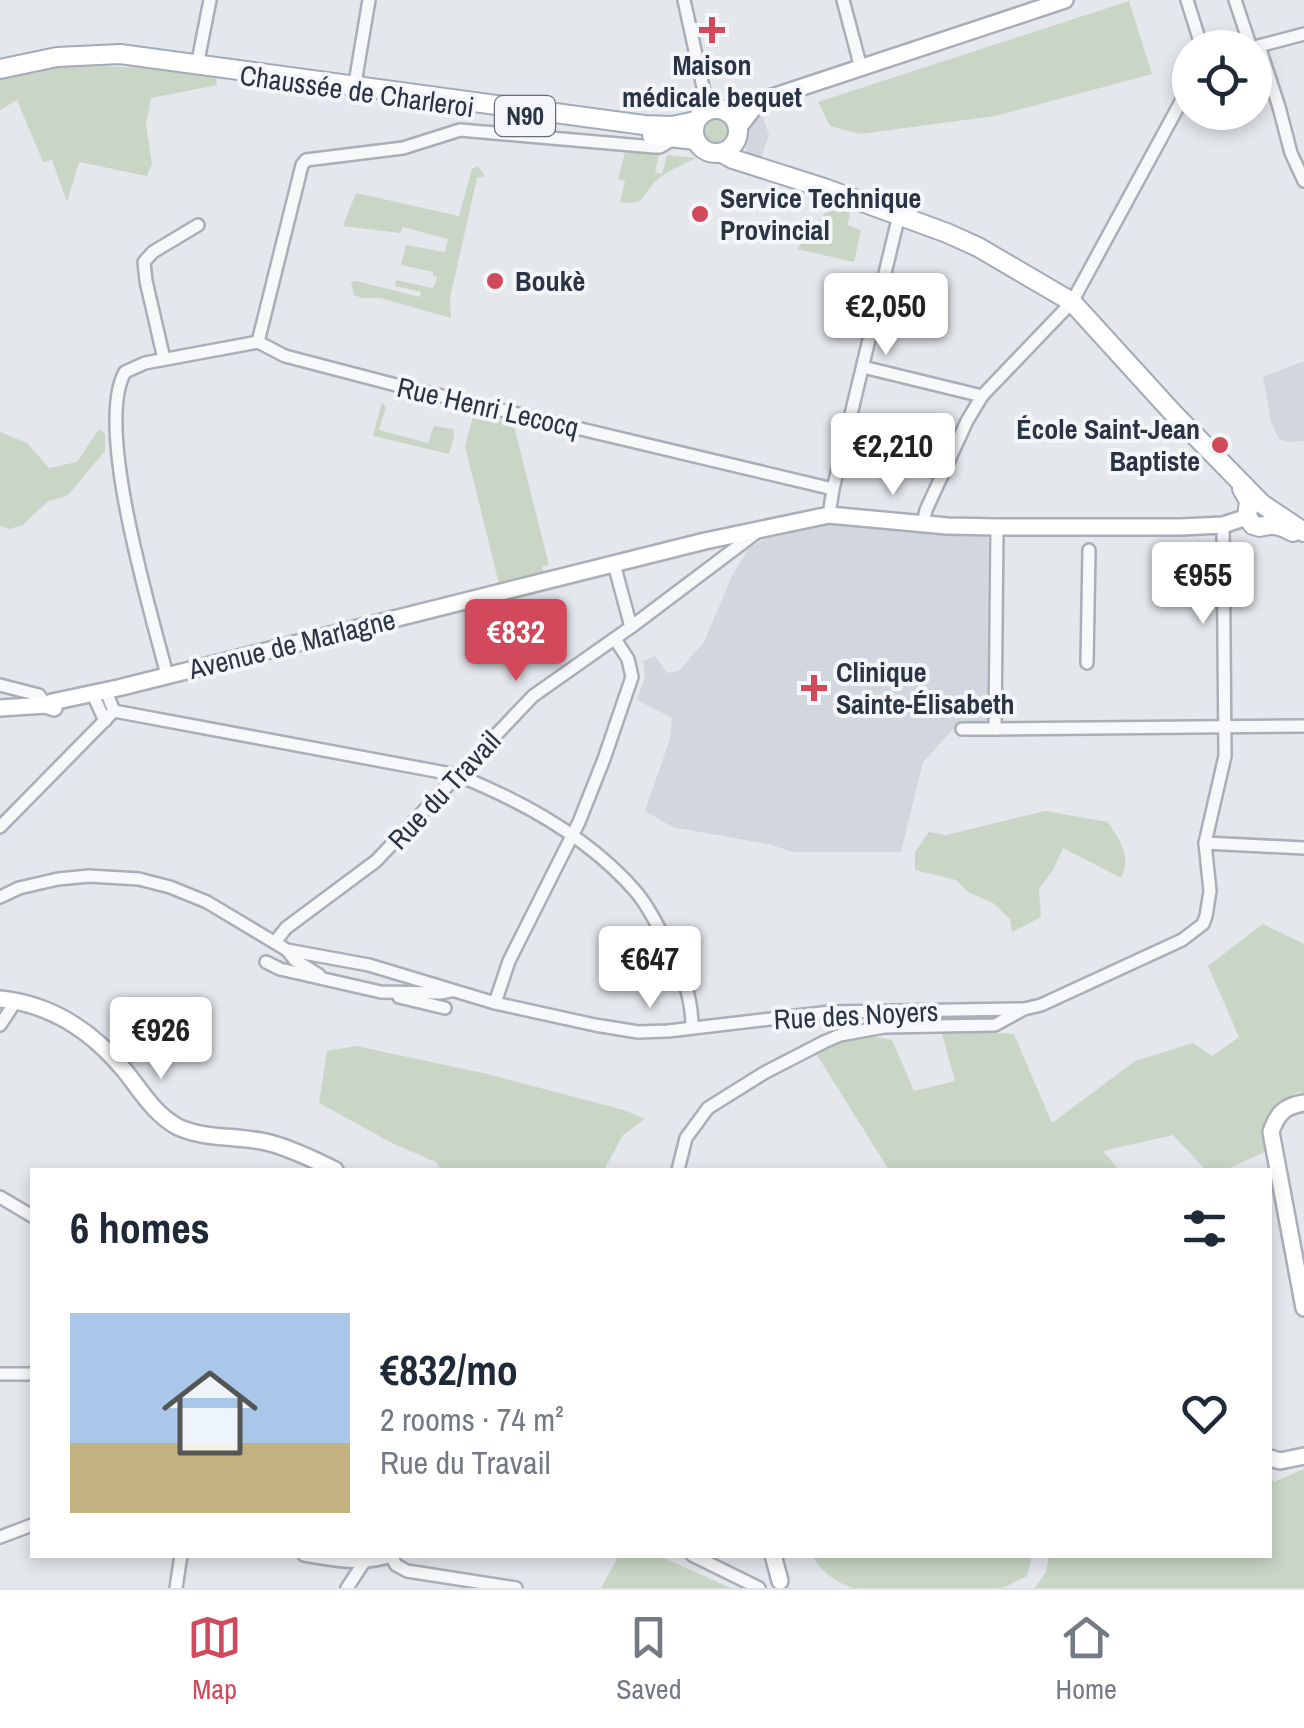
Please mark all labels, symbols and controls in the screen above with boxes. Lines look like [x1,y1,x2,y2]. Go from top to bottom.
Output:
marker: Maison médicale bequet [699,17,725,43]
map controls [1172,30,1272,130]
button: locate [1172,30,1272,130]
place label: Maison médicale bequet [622,46,802,116]
street label: Chaussée de Charleroi [237,56,477,126]
road number: N90 [495,96,555,136]
place label: Service Technique Provincial [720,179,921,249]
marker: Service Technique Provincial [689,203,711,225]
place label: Boukè [515,262,585,300]
marker: Boukè [484,270,506,292]
pin: €2,050 [805,273,967,358]
text: €2,050 [846,284,926,327]
street label: Rue Henri Lecocq [394,368,582,446]
place label: École Saint-Jean Baptiste [1016,410,1200,480]
pin: €2,210 [812,413,974,498]
text: €2,210 [853,424,933,467]
marker: École Saint-Jean Baptiste [1209,434,1231,456]
pin: €955 [1144,542,1262,627]
text: €955 [1174,553,1232,596]
pin: €832 [457,599,575,684]
street label: Avenue de Marlagne [184,600,399,688]
text: €832 [487,610,545,653]
place label: Clinique Sainte-Élisabeth [836,653,1015,723]
marker: Clinique Sainte-Élisabeth [801,675,827,701]
street label: Rue du Travail [379,722,509,858]
pin: €647 [591,926,709,1011]
text: €647 [621,937,679,980]
street label: Rue des Noyers [773,992,939,1038]
pin: €926 [102,997,220,1082]
text: €926 [132,1008,190,1051]
text: 6 homes [70,1200,210,1256]
icon: filters [1177,1201,1232,1256]
text: €832/mo [380,1342,518,1398]
icon: home [150,1353,270,1473]
icon: heart [1177,1386,1232,1441]
text: 2 rooms · 74 m² [380,1398,564,1441]
text: Rue du Travail [380,1441,551,1484]
tab: Map [187,1610,242,1708]
tab: Saved [616,1610,681,1708]
tab: Home [1056,1610,1117,1708]

